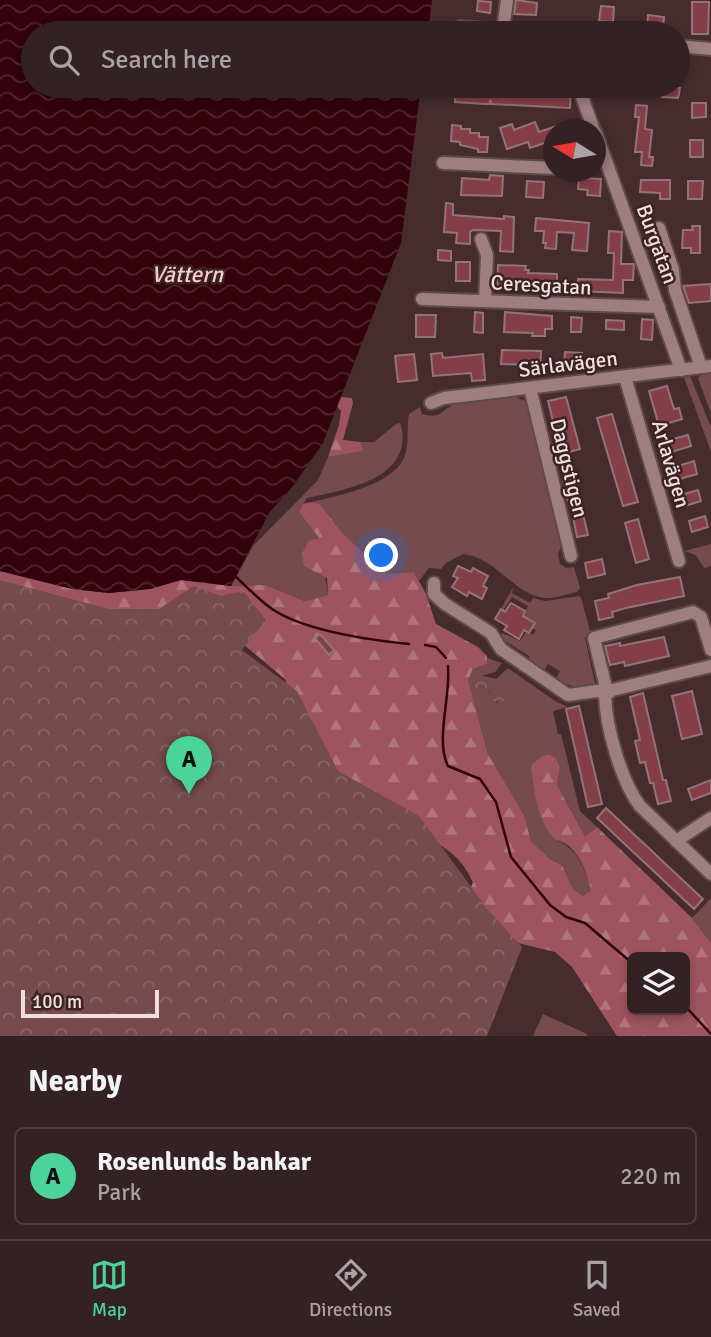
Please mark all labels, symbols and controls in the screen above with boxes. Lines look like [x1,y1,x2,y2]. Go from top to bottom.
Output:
search box [21,21,690,98]
icon: search [45,41,83,79]
text: Search here [101,44,232,76]
north arrow [543,119,606,182]
street label: Burgatan [631,201,683,287]
water label: Vättern [151,260,225,289]
street label: Ceresgatan [490,269,592,301]
street label: Särlavägen [517,345,619,383]
street label: Daggstigen [544,416,594,520]
street label: Arlavägen [646,417,696,511]
your location [364,538,398,572]
pin: A [166,736,212,794]
map controls [627,952,690,1015]
button: layers [627,952,690,1015]
scale bar [21,987,159,1019]
text: 100 m [32,990,82,1014]
text: Nearby [28,1063,122,1100]
text: Rosenlunds bankar [97,1146,311,1178]
text: A [46,1162,60,1191]
text: 220 m [620,1162,681,1191]
text: Park [97,1178,141,1207]
tab: Map [90,1256,128,1322]
tab: Directions [309,1256,392,1322]
tab: Saved [573,1256,621,1322]

